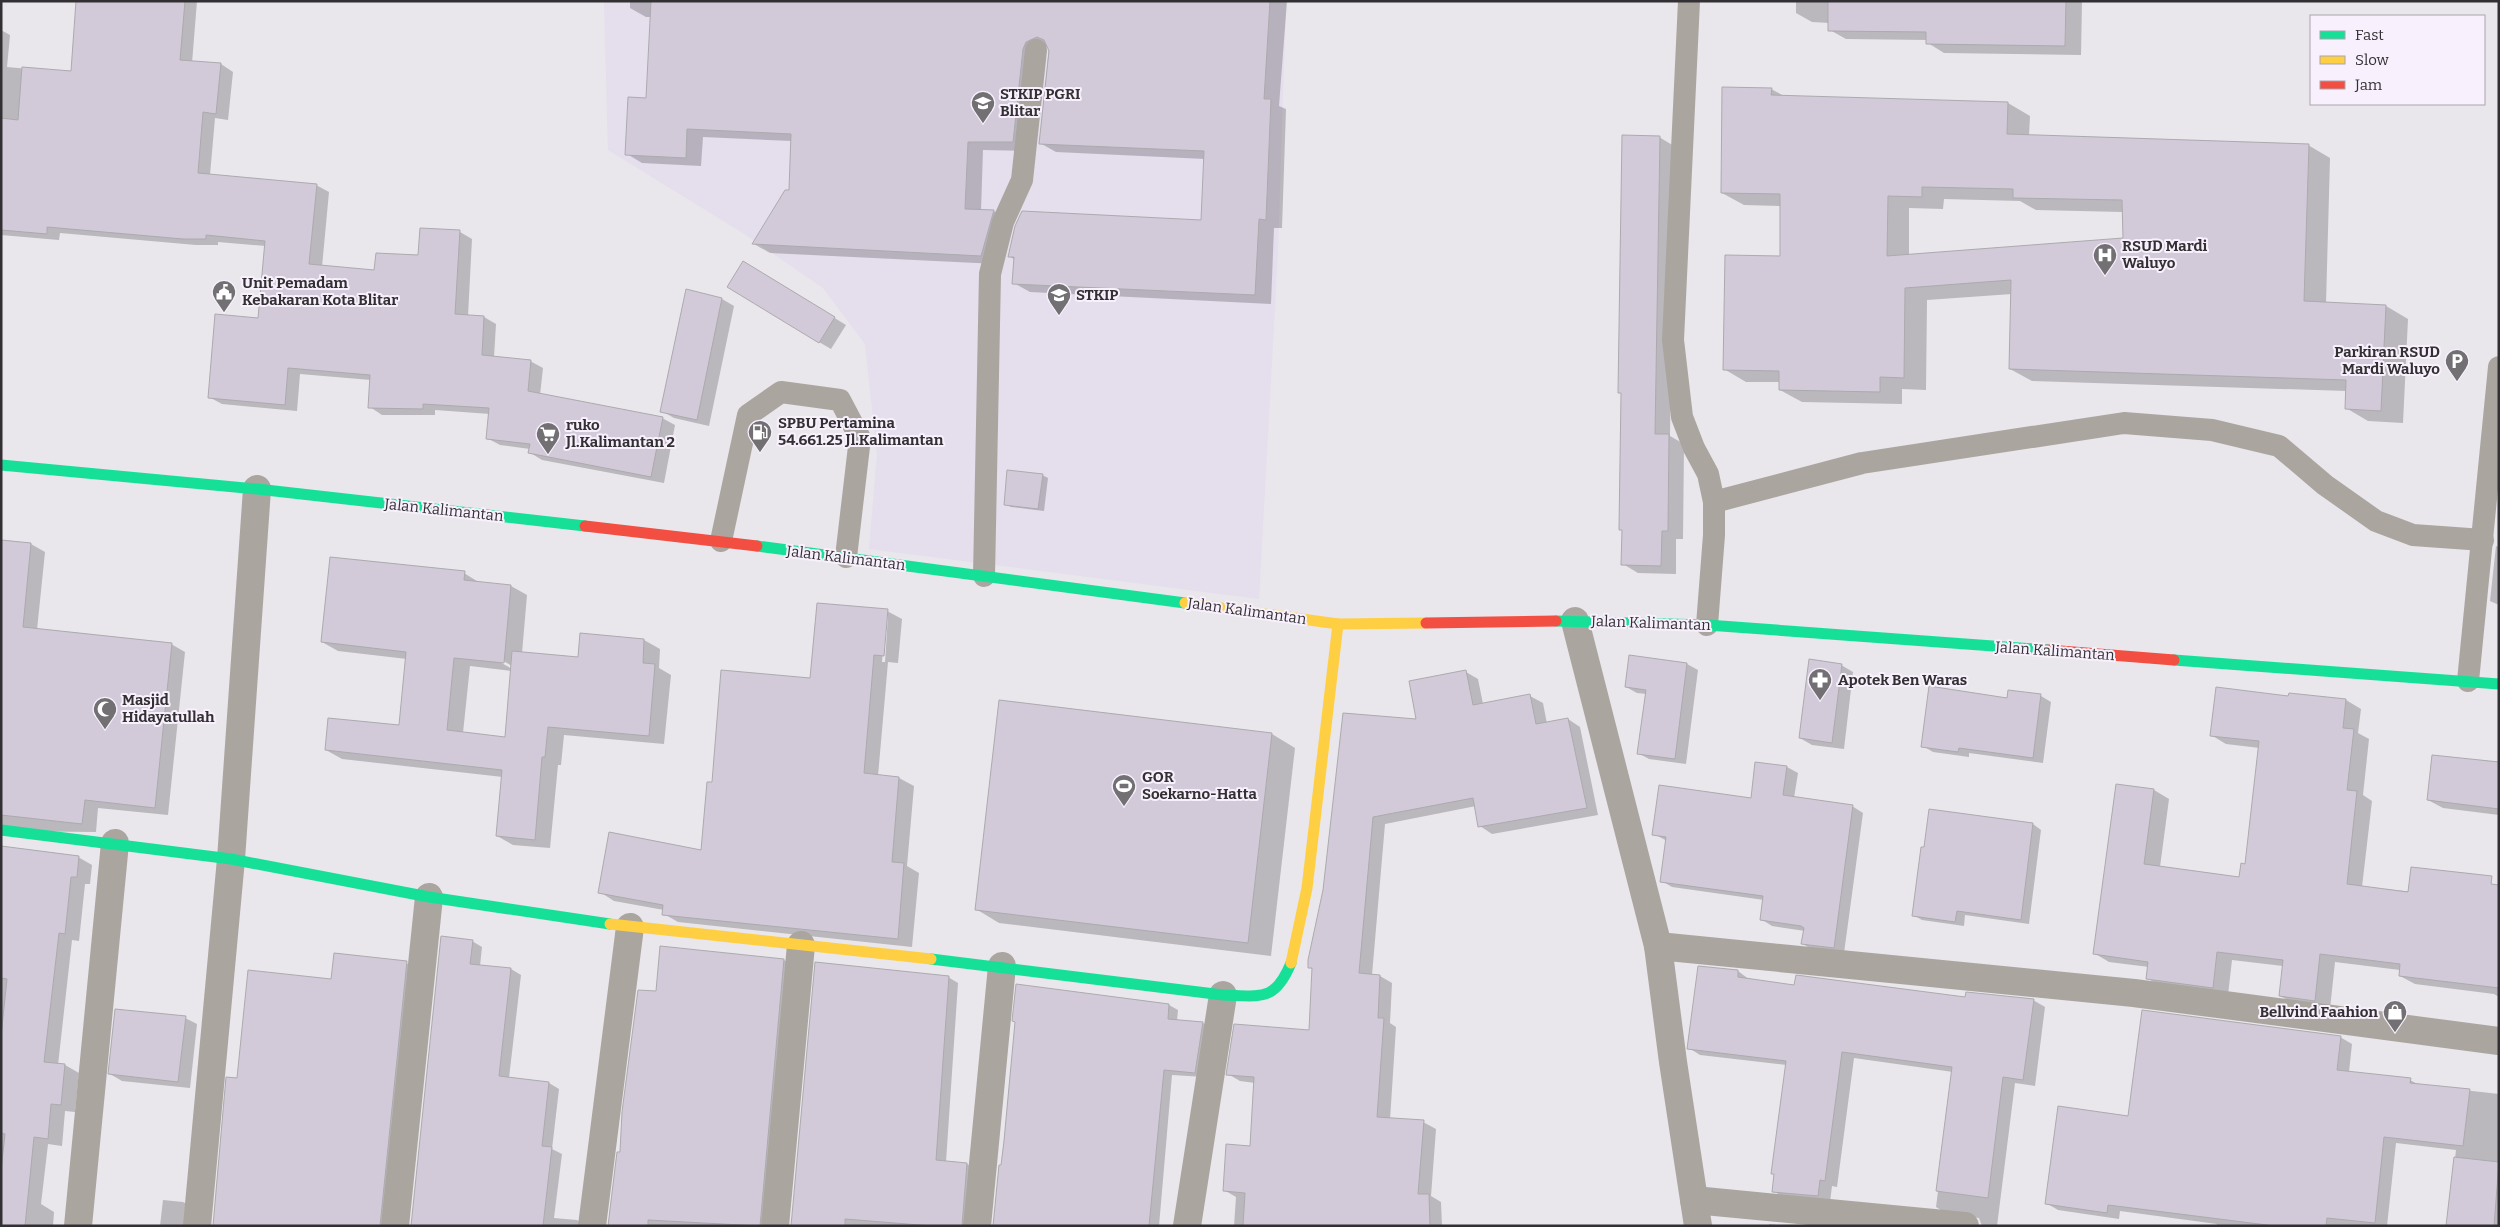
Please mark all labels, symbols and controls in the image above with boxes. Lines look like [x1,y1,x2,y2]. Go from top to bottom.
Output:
legend [2310,15,2485,105]
text: Fast [2355,26,2384,44]
text: Slow [2355,51,2390,69]
text: Jam [2354,76,2383,94]
place label: STKIP PGRI Blitar [1000,85,1080,120]
school or university icon: STKIP PGRI Blitar [970,90,996,124]
place label: RSUD Mardi Waluyo [2122,237,2208,272]
hospital icon: RSUD Mardi Waluyo [2092,242,2118,276]
place label: Unit Pemadam Kebakaran Kota Blitar [242,274,398,309]
public building icon: Unit Pemadam Kebakaran Kota Blitar [211,279,237,313]
school or university icon: STKIP [1046,282,1072,316]
place label: STKIP [1076,286,1118,304]
place label: Parkiran RSUD Mardi Waluyo [2334,343,2440,378]
parking icon: Parkiran RSUD Mardi Waluyo [2444,348,2470,382]
place label: SPBU Pertamina 54.661.25 Jl.Kalimantan [778,414,944,449]
place label: ruko Jl.Kalimantan 2 [565,416,675,451]
fuel station icon: SPBU Pertamina 54.661.25 Jl.Kalimantan [747,419,773,453]
supermarket icon: ruko Jl.Kalimantan 2 [535,421,561,455]
street label: Jalan Kalimantan [383,495,505,525]
street label: Jalan Kalimantan [785,542,907,574]
street label: Jalan Kalimantan [1186,594,1308,628]
street label: Jalan Kalimantan [1590,612,1712,634]
street label: Jalan Kalimantan [1994,638,2116,664]
pharmacy icon: Apotek Ben Waras [1807,667,1833,701]
place label: Apotek Ben Waras [1838,671,1967,689]
place label: Masjid Hidayatullah [122,691,215,726]
mosque icon: Masjid Hidayatullah [92,696,118,730]
place label: GOR Soekarno-Hatta [1142,768,1257,803]
sports icon: GOR Soekarno-Hatta [1111,773,1137,807]
shop icon: Bellvind Faahion [2382,999,2408,1033]
place label: Bellvind Faahion [2259,1003,2378,1021]

